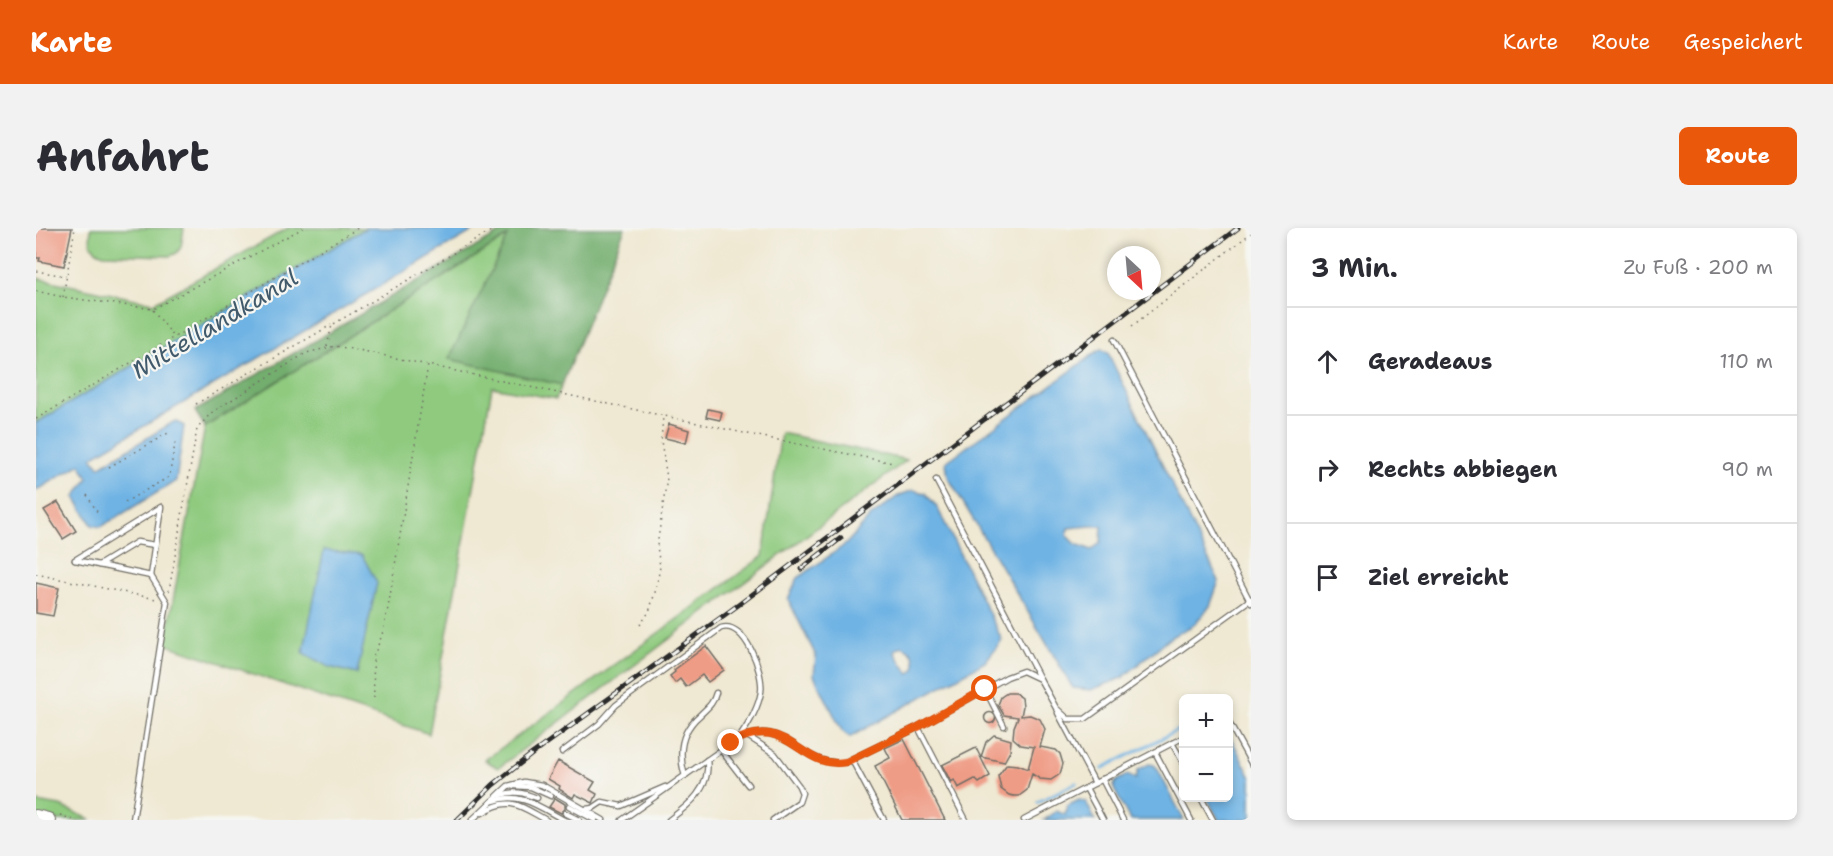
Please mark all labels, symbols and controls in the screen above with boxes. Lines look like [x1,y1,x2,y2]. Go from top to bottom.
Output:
text: Karte [30,23,113,61]
text: Karte [1503,28,1558,56]
text: Route [1591,28,1650,56]
text: Gespeichert [1683,28,1803,56]
button: Route [1679,127,1797,185]
text: Anfahrt [36,128,209,184]
north arrow [1107,246,1161,300]
text: 3 Min. [1311,250,1398,285]
text: Zu Fuß · 200 m [1623,254,1773,280]
water label: Mittellandkanal [126,262,304,386]
icon: ahead [1311,345,1344,378]
text: Geradeaus [1368,347,1492,376]
text: 110 m [1719,348,1773,374]
icon: right [1311,453,1344,486]
text: Rechts abbiegen [1368,455,1557,484]
text: 90 m [1721,456,1773,482]
icon: arrive [1311,561,1344,594]
text: Ziel erreicht [1368,563,1509,592]
route start [971,675,997,701]
map controls [1179,694,1233,802]
button: + [1179,694,1233,748]
route end [717,729,743,755]
button: − [1179,748,1233,802]

